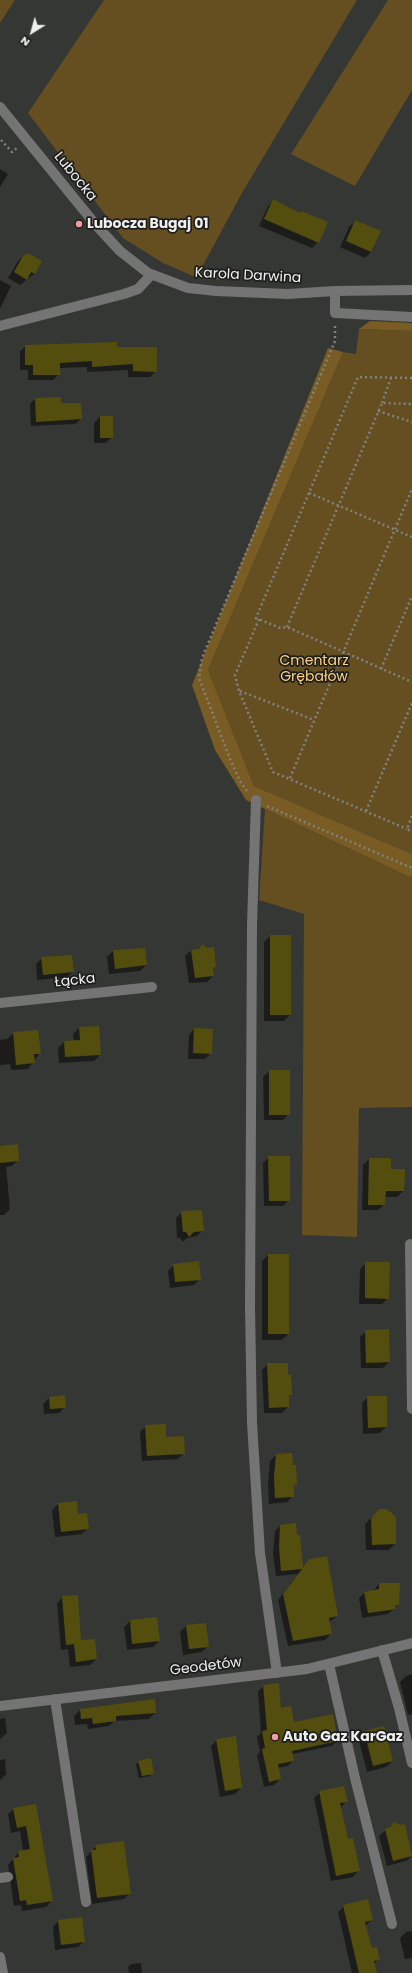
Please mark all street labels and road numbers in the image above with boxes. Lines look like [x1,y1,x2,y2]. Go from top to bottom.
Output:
street label: Lubocka [50,149,100,205]
street label: Karola Darwina [194,265,302,287]
street label: Łącka [54,971,96,991]
street label: Geodetów [169,1654,243,1680]

